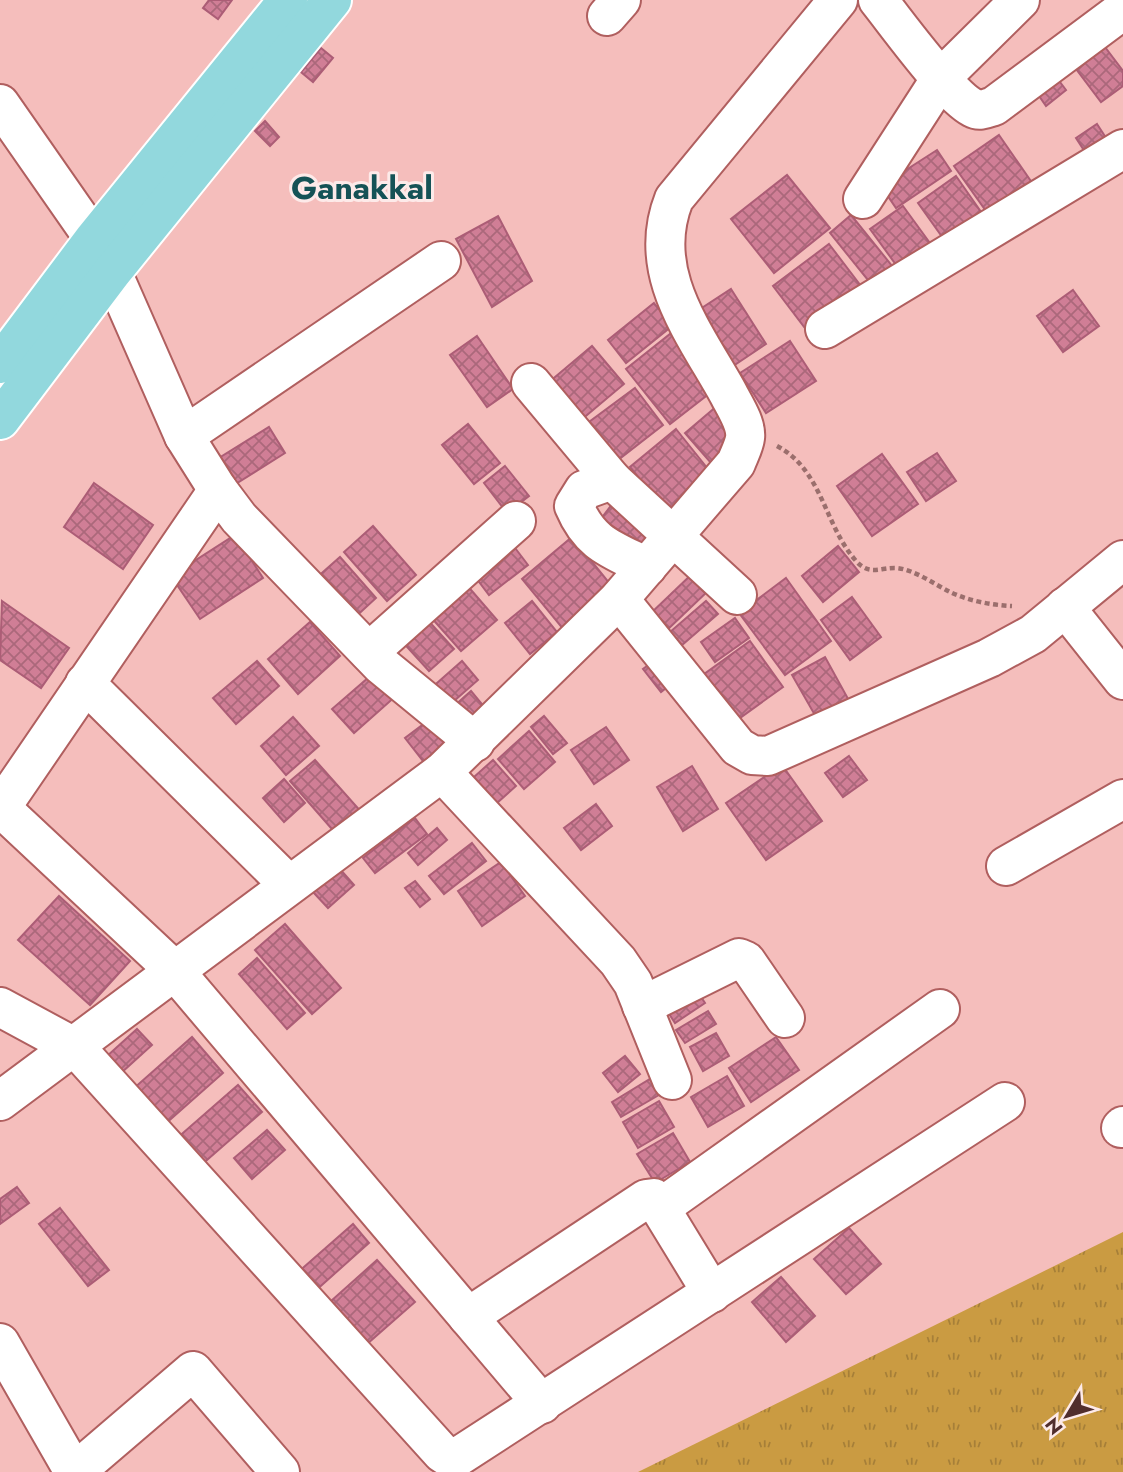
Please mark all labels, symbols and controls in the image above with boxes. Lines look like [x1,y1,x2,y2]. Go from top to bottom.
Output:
district label: Ganakkal [291,165,433,211]
north arrow [1032,1381,1102,1451]
text: N [1039,1412,1069,1440]

